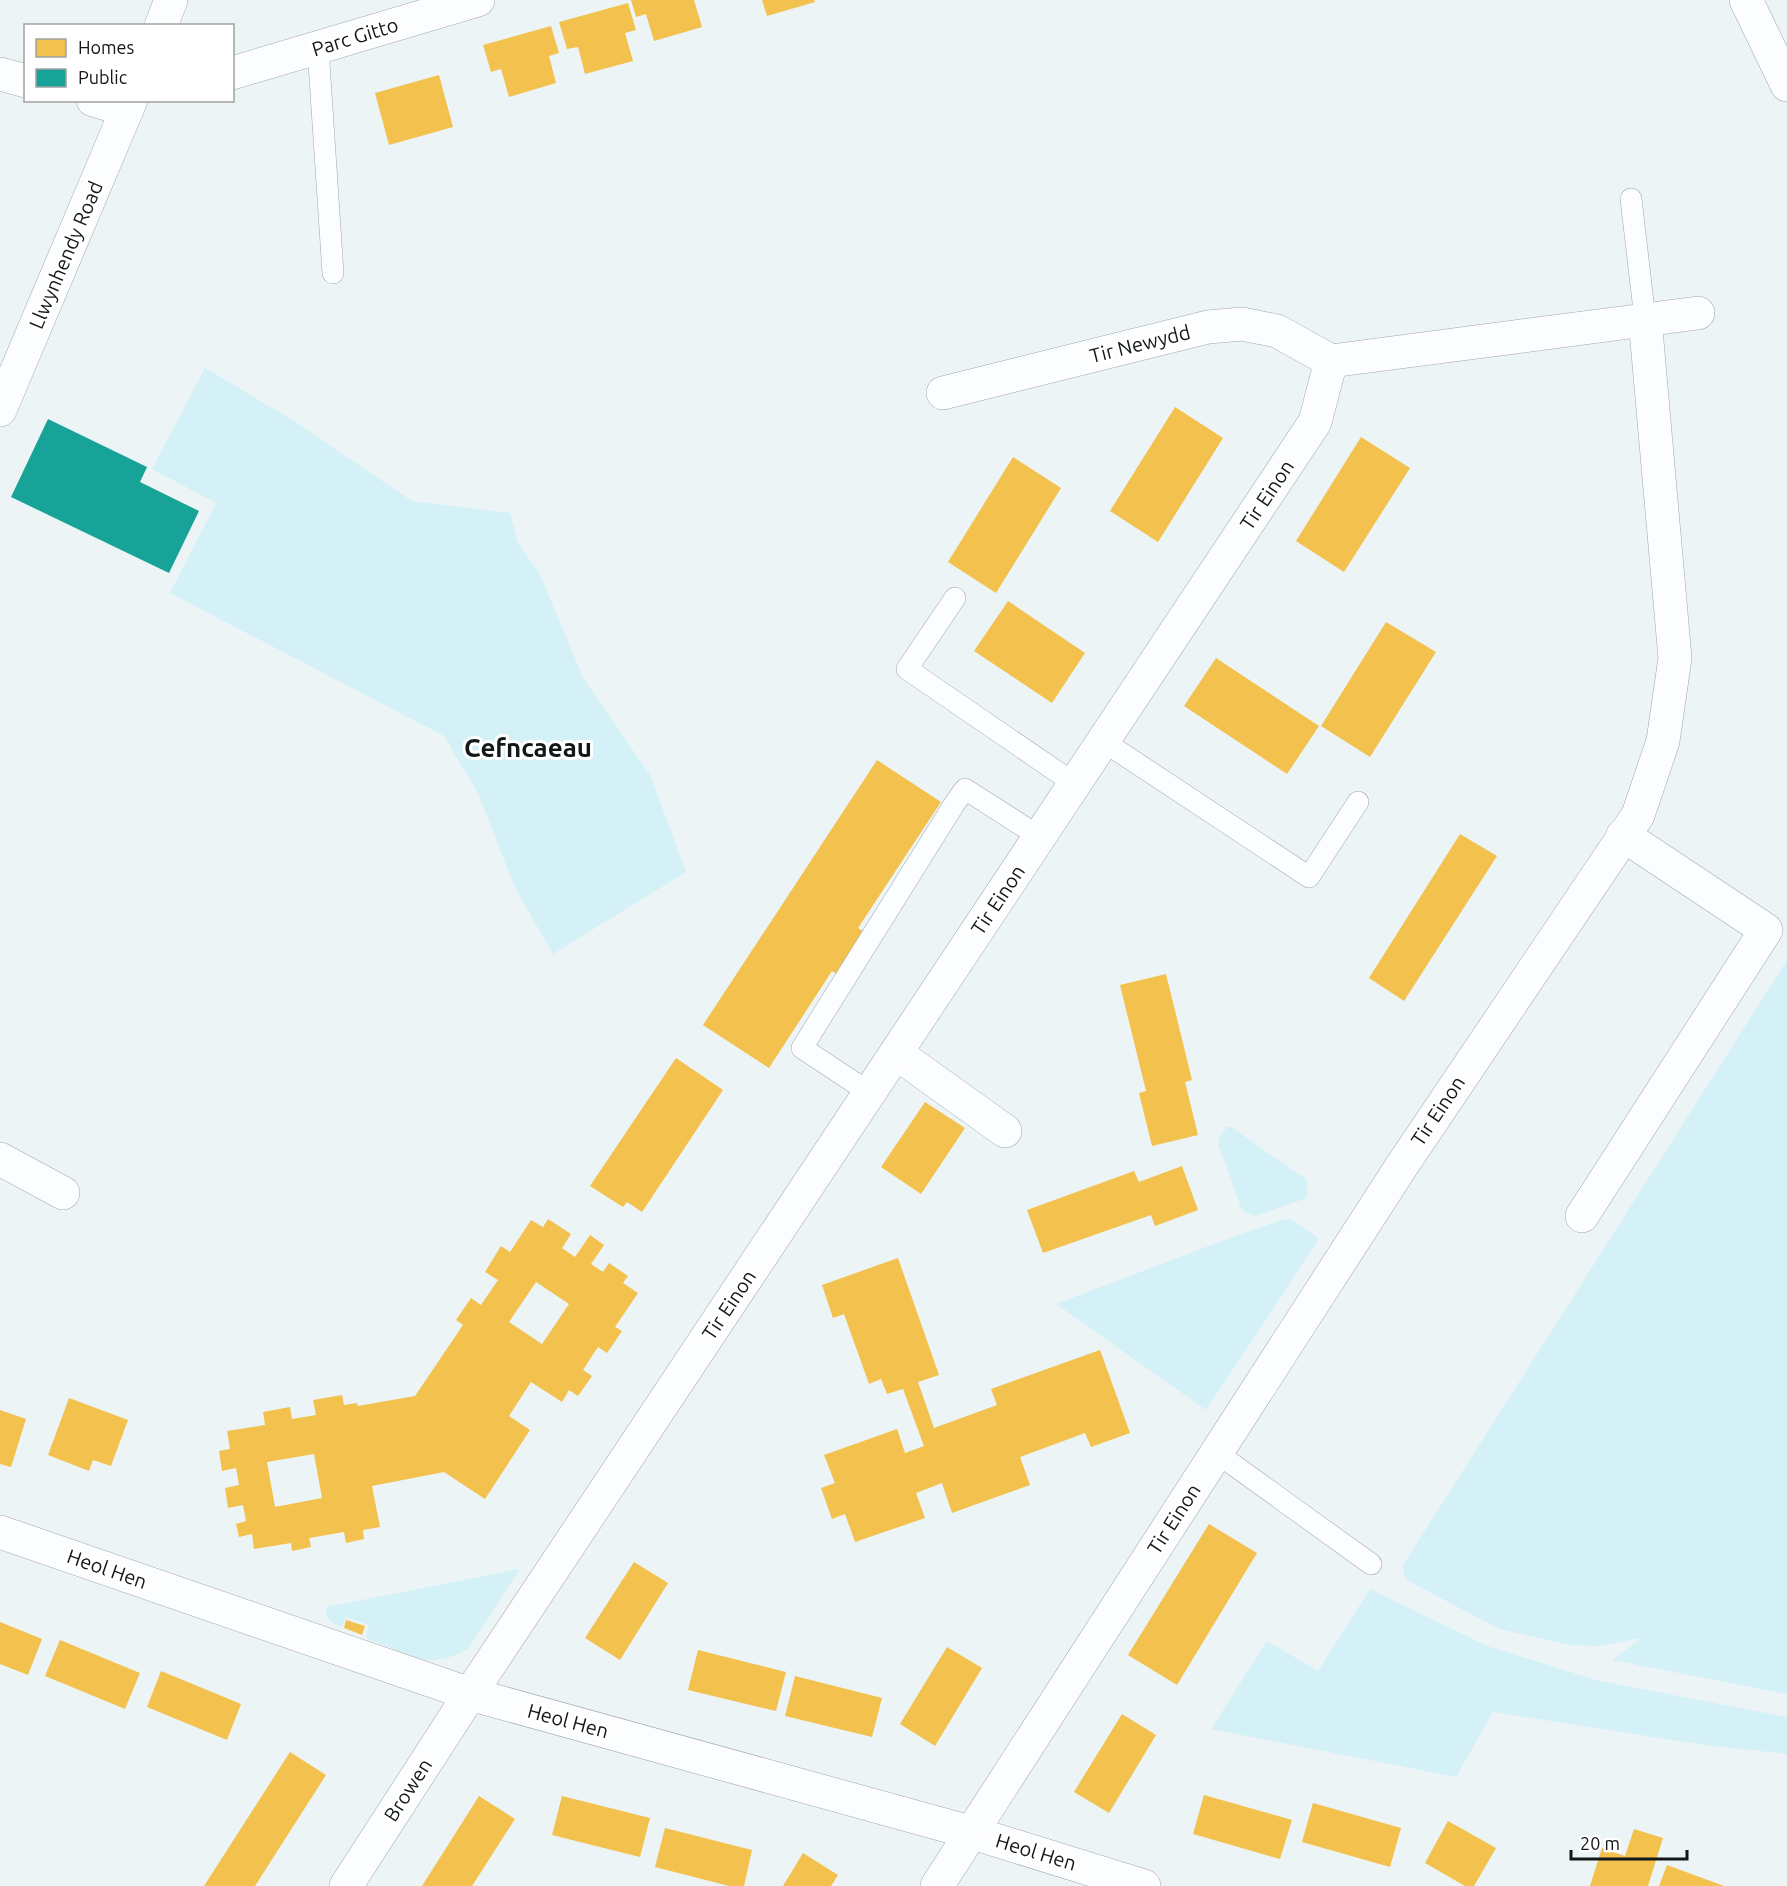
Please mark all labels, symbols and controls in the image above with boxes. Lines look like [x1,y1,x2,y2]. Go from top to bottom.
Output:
street label: Parc Gitto [309,13,401,61]
legend [24,24,234,102]
text: Homes [78,37,135,57]
text: Public [78,67,127,87]
street label: Llwynhendy Road [24,177,107,332]
street label: Tir Newydd [1087,320,1193,367]
street label: Tir Einon [1235,455,1298,534]
district label: Cefncaeau [464,733,592,762]
street label: Tir Einon [966,860,1029,939]
street label: Tir Einon [1406,1071,1469,1150]
street label: Tir Einon [697,1265,760,1344]
street label: Tir Einon [1142,1479,1205,1558]
street label: Heol Hen [64,1544,150,1593]
street label: Heol Hen [525,1699,611,1742]
street label: Browen [379,1754,436,1825]
scale bar [1571,1823,1686,1861]
street label: Heol Hen [993,1828,1079,1875]
text: 20 m [1580,1833,1620,1853]

